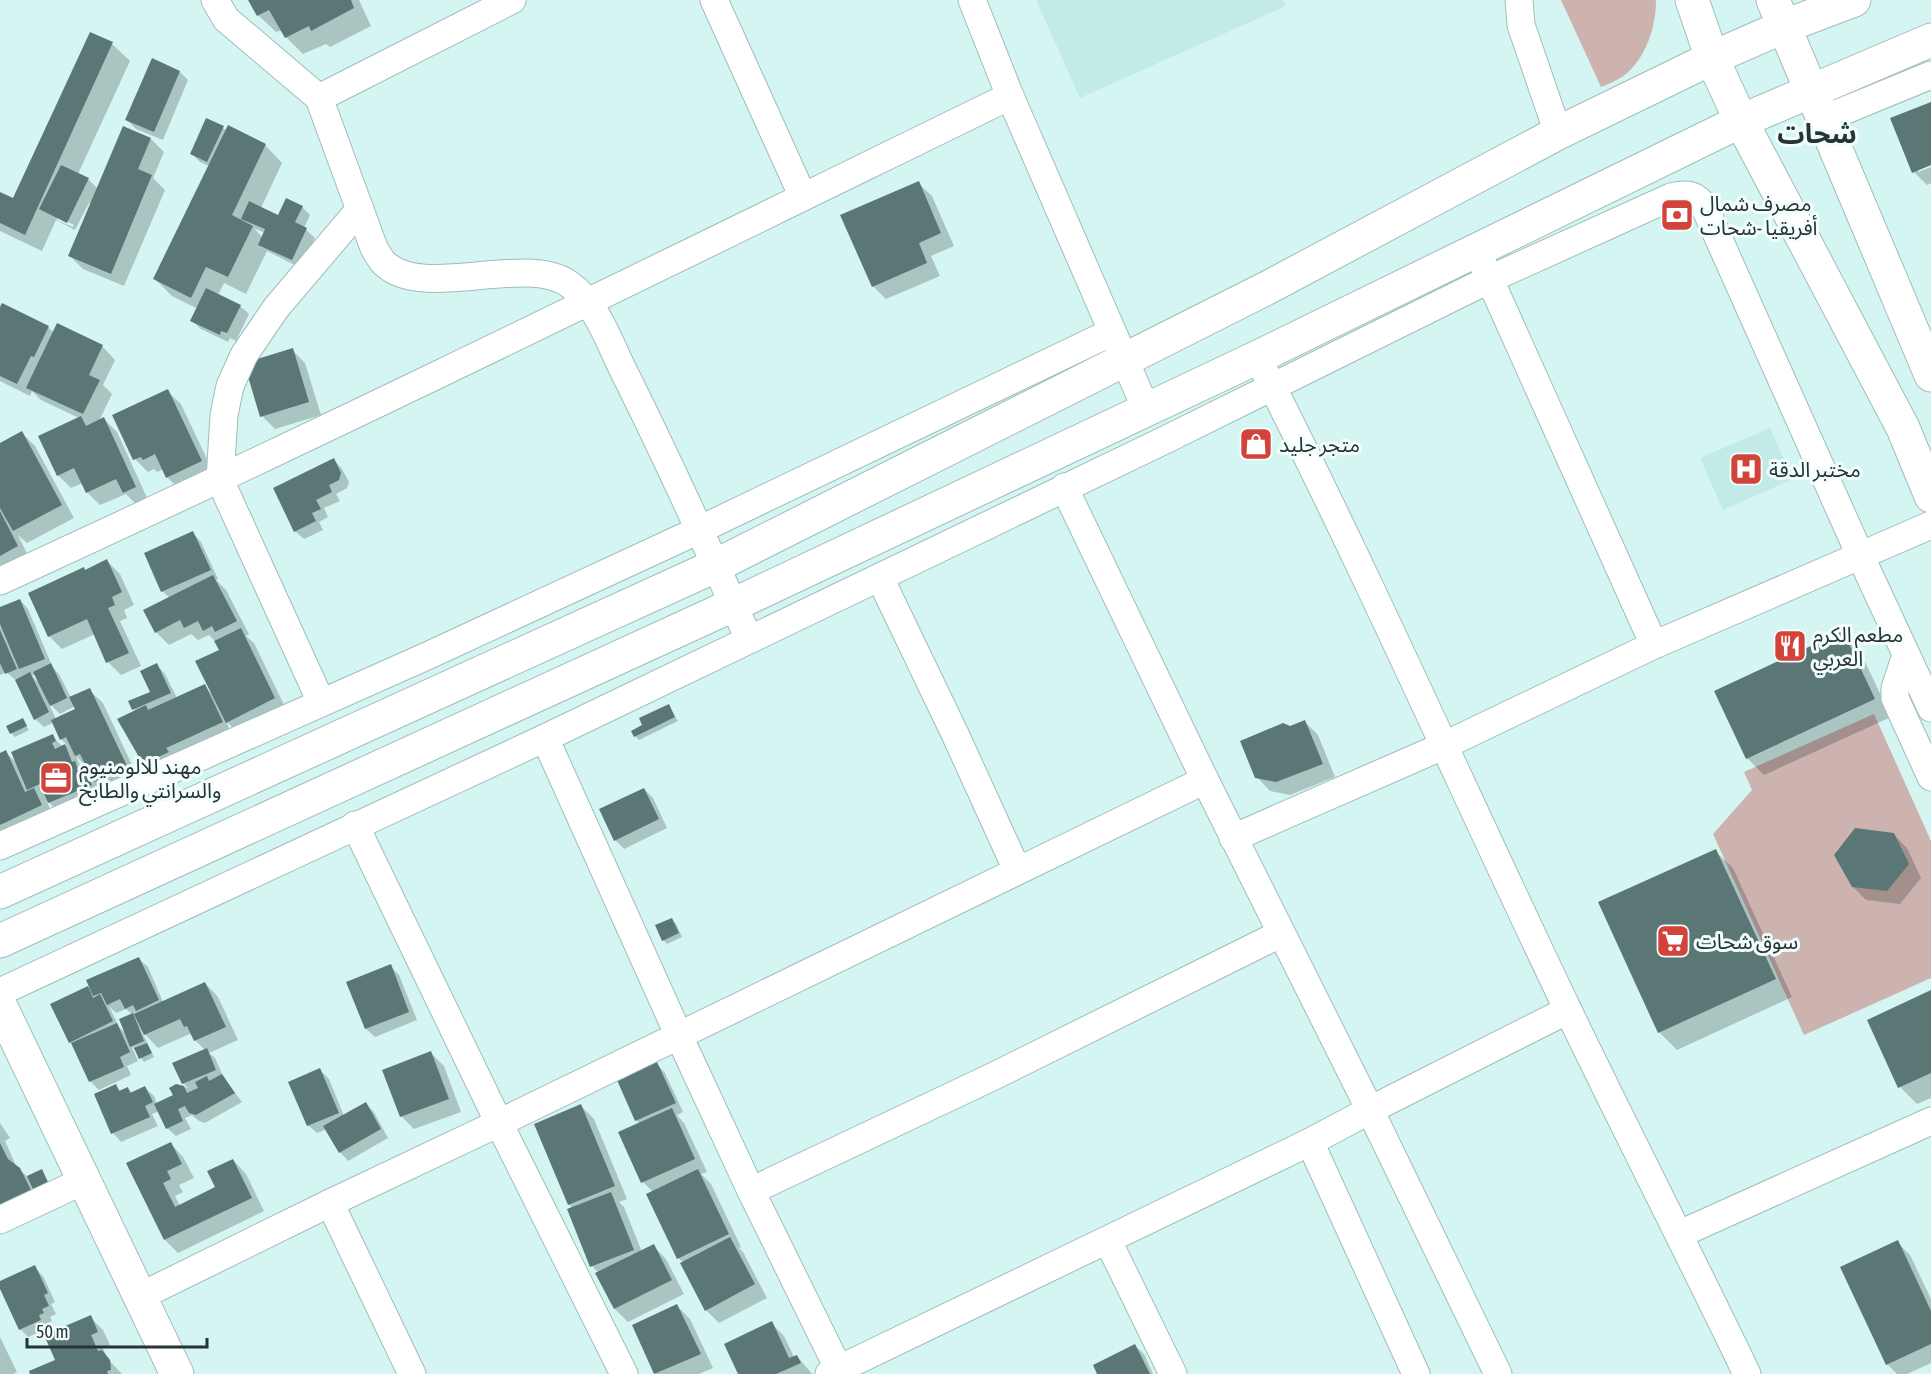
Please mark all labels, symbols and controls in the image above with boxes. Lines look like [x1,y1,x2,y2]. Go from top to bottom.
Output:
district label: شحات [1777,118,1857,149]
place label: مصرف شمال أفريقيا -شحات [1700,191,1818,240]
bank icon: مصرف شمال أفريقيا -شحات [1659,197,1695,233]
shop icon: متجر جليد [1238,426,1274,462]
place label: متجر جليد [1279,432,1360,457]
hospital icon: مختبر الدقة [1728,451,1764,487]
place label: مختبر الدقة [1769,457,1861,482]
place label: مطعم الكرم العربي [1813,622,1903,675]
restaurant icon: مطعم الكرم العربي [1772,628,1808,664]
place label: مهند للالومنيوم والسرانتي والطابخ [79,754,221,807]
office icon: مهند للالومنيوم والسرانتي والطابخ [38,760,74,796]
supermarket icon: سوق شحات [1655,923,1691,959]
place label: سوق شحات [1696,929,1798,954]
scale bar [27,1311,207,1349]
text: 50 m [36,1321,68,1342]

